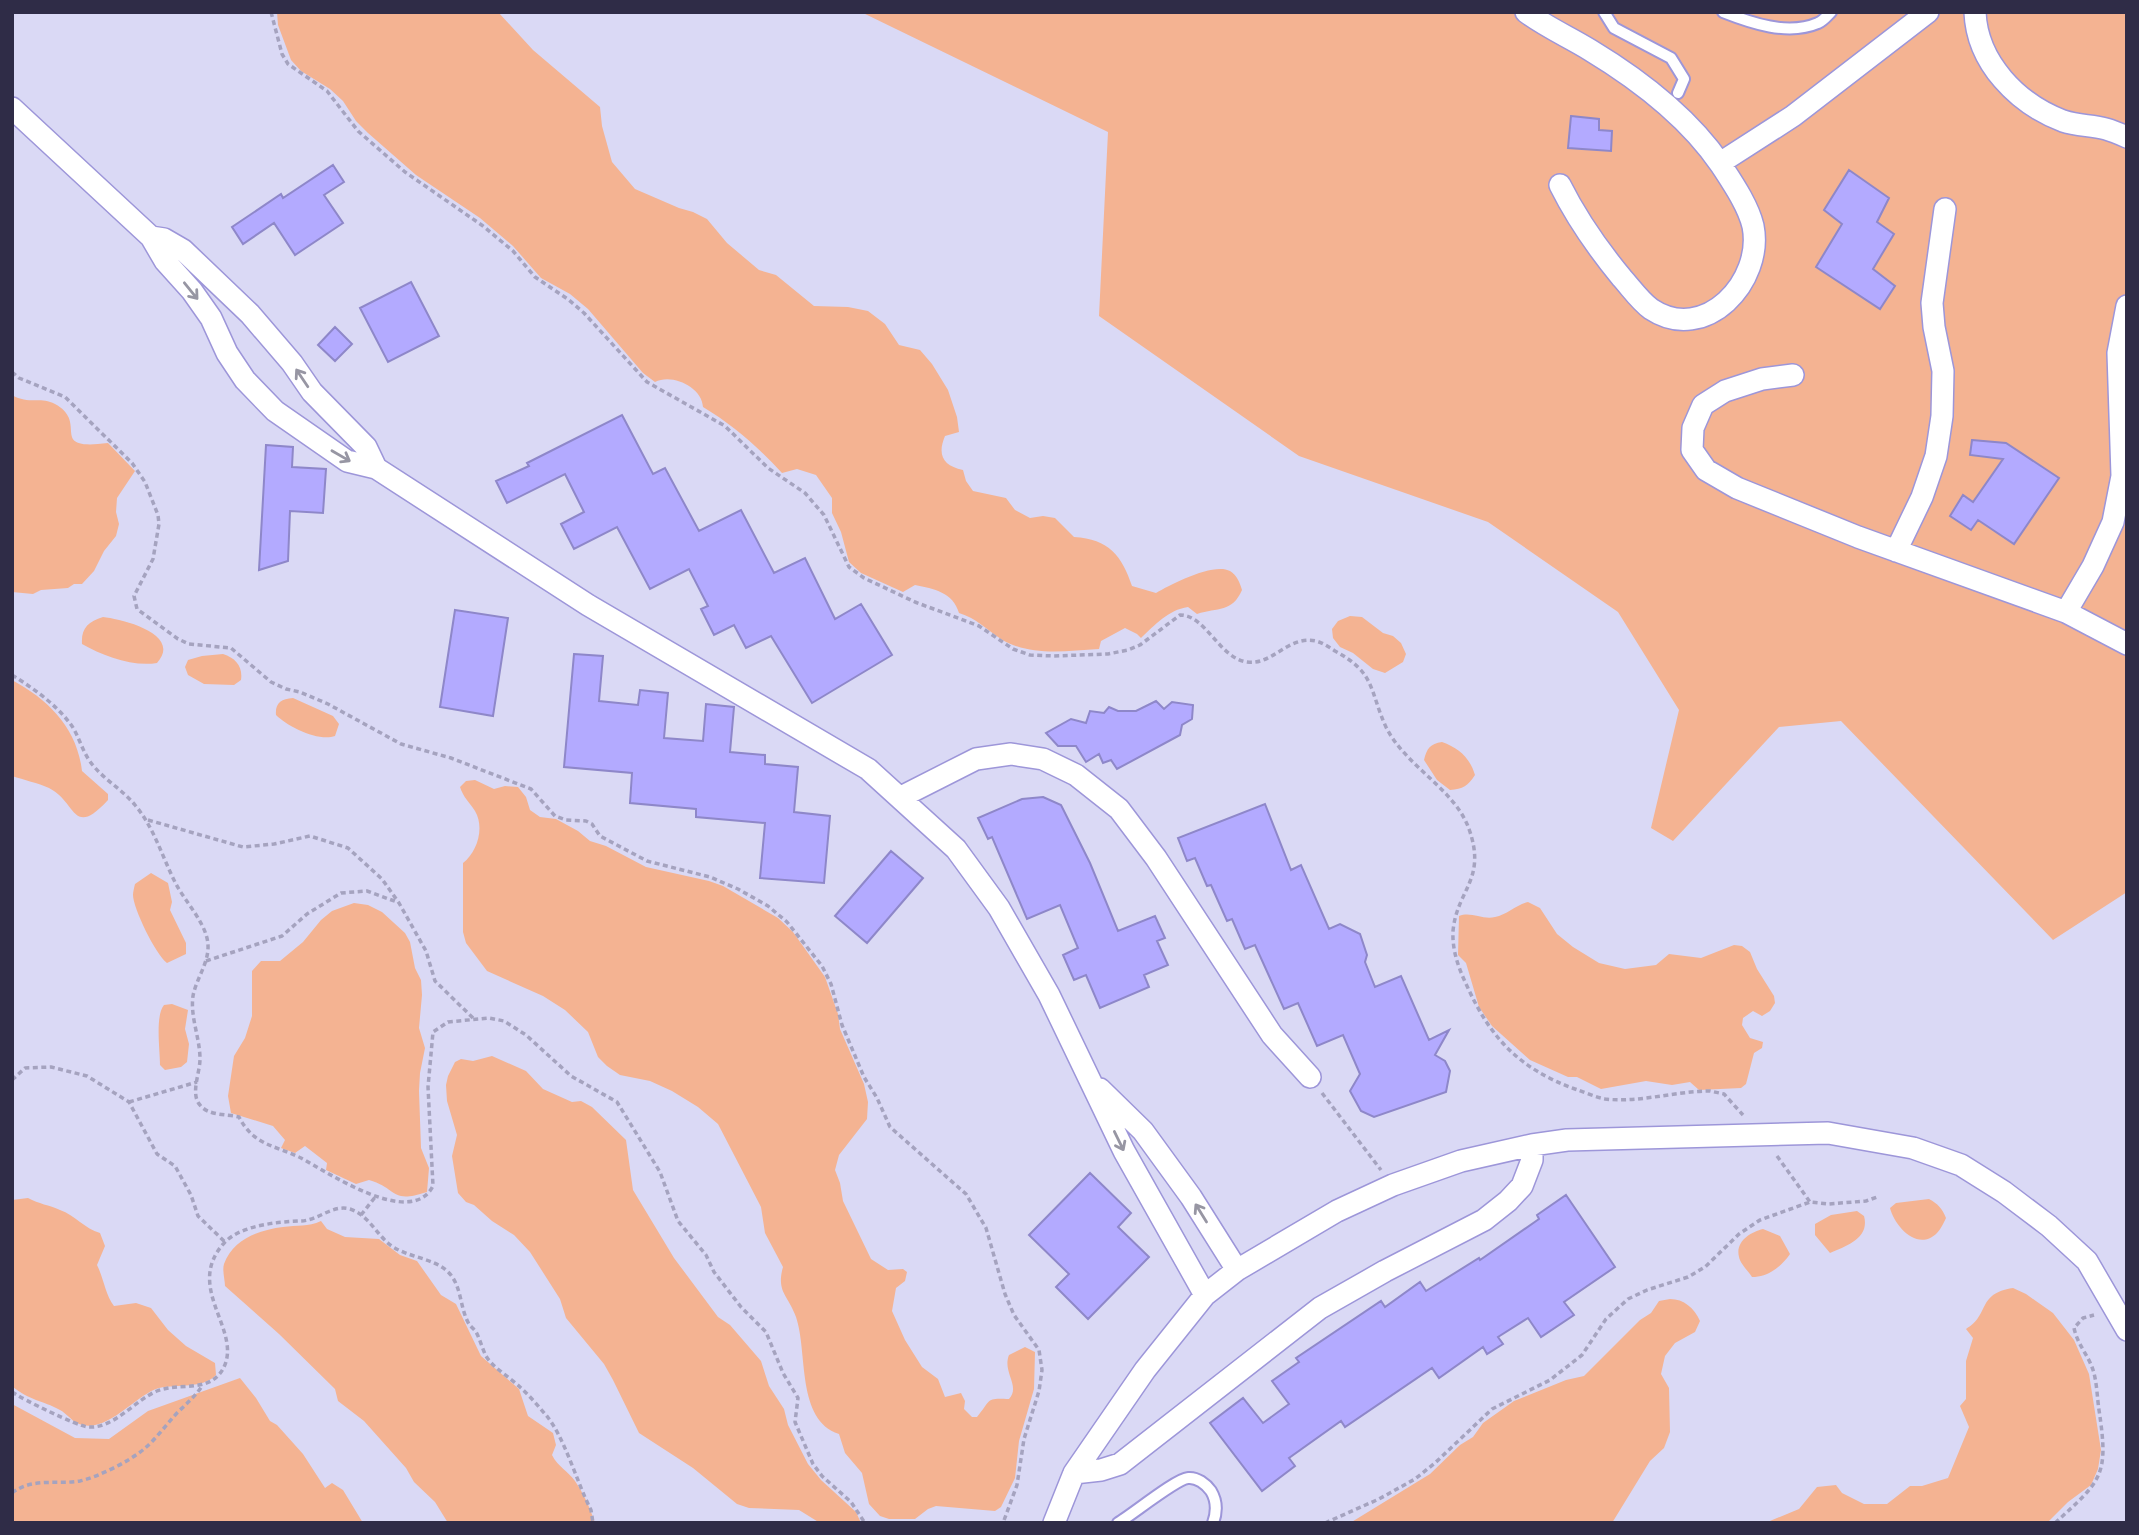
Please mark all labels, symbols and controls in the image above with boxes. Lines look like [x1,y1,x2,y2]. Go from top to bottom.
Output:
one-way arrow [184,282,199,300]
one-way arrow [295,369,310,388]
one-way arrow [331,449,351,463]
one-way arrow [1113,1130,1127,1151]
one-way arrow [1193,1203,1207,1223]

